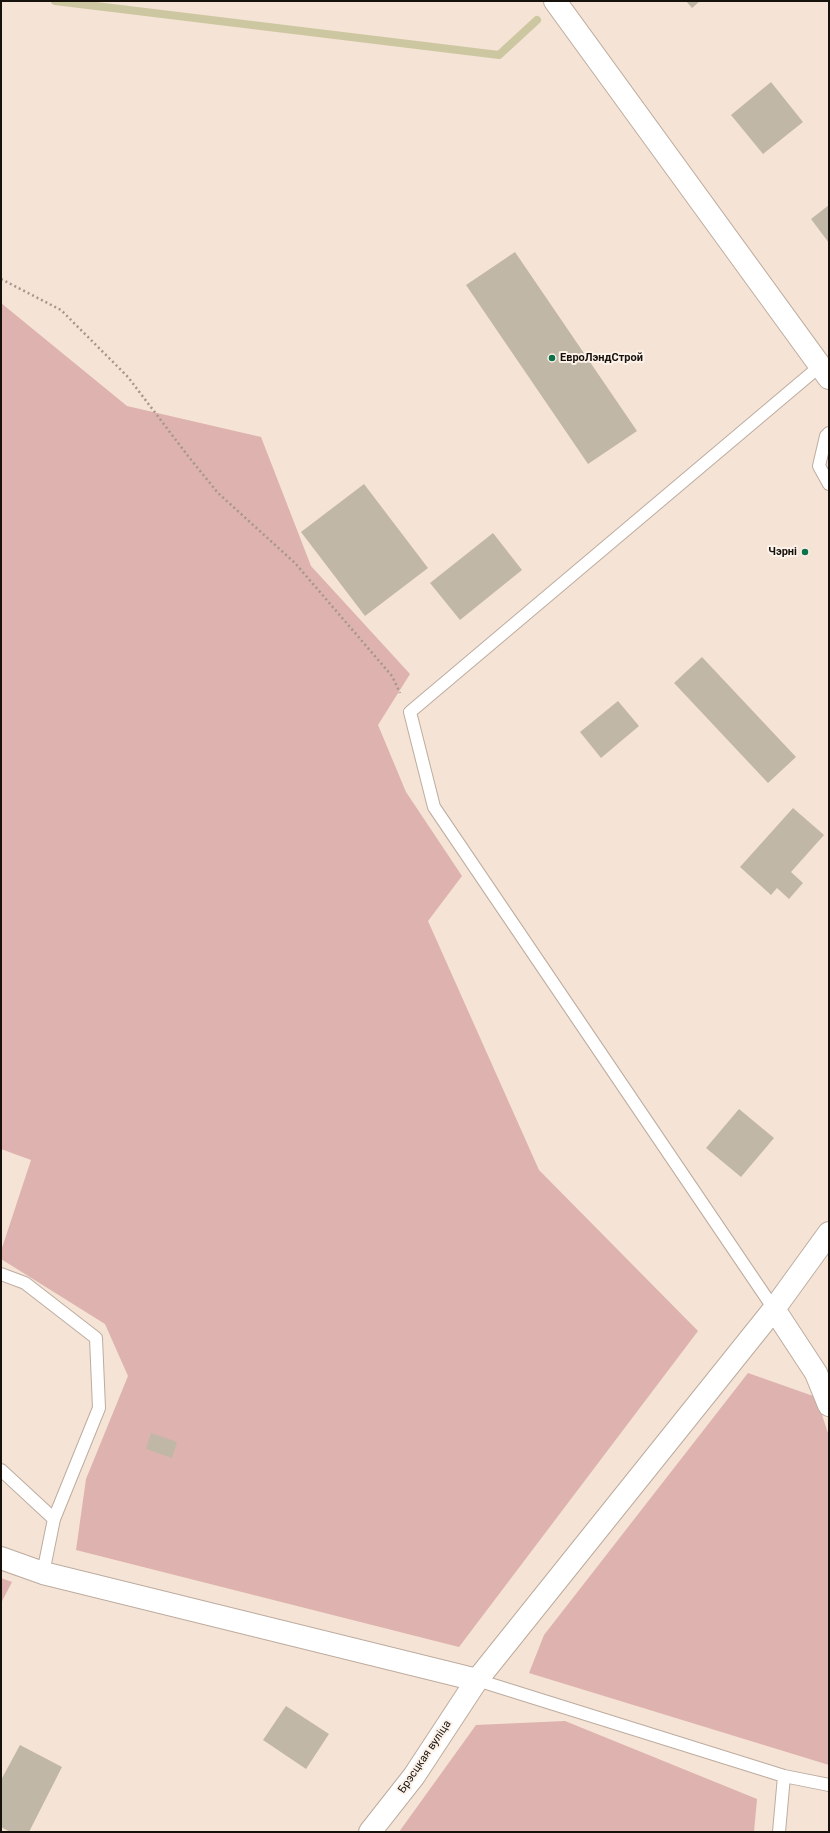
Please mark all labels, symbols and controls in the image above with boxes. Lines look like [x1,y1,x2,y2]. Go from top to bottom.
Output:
place label: ЕвроЛэндСтрой [560,351,643,365]
marker: ЕвроЛэндСтрой [547,353,557,363]
place label: Чэрні [768,545,797,559]
marker: Чэрні [800,547,810,557]
street label: Брэсцкая вуліца [396,1718,454,1796]

